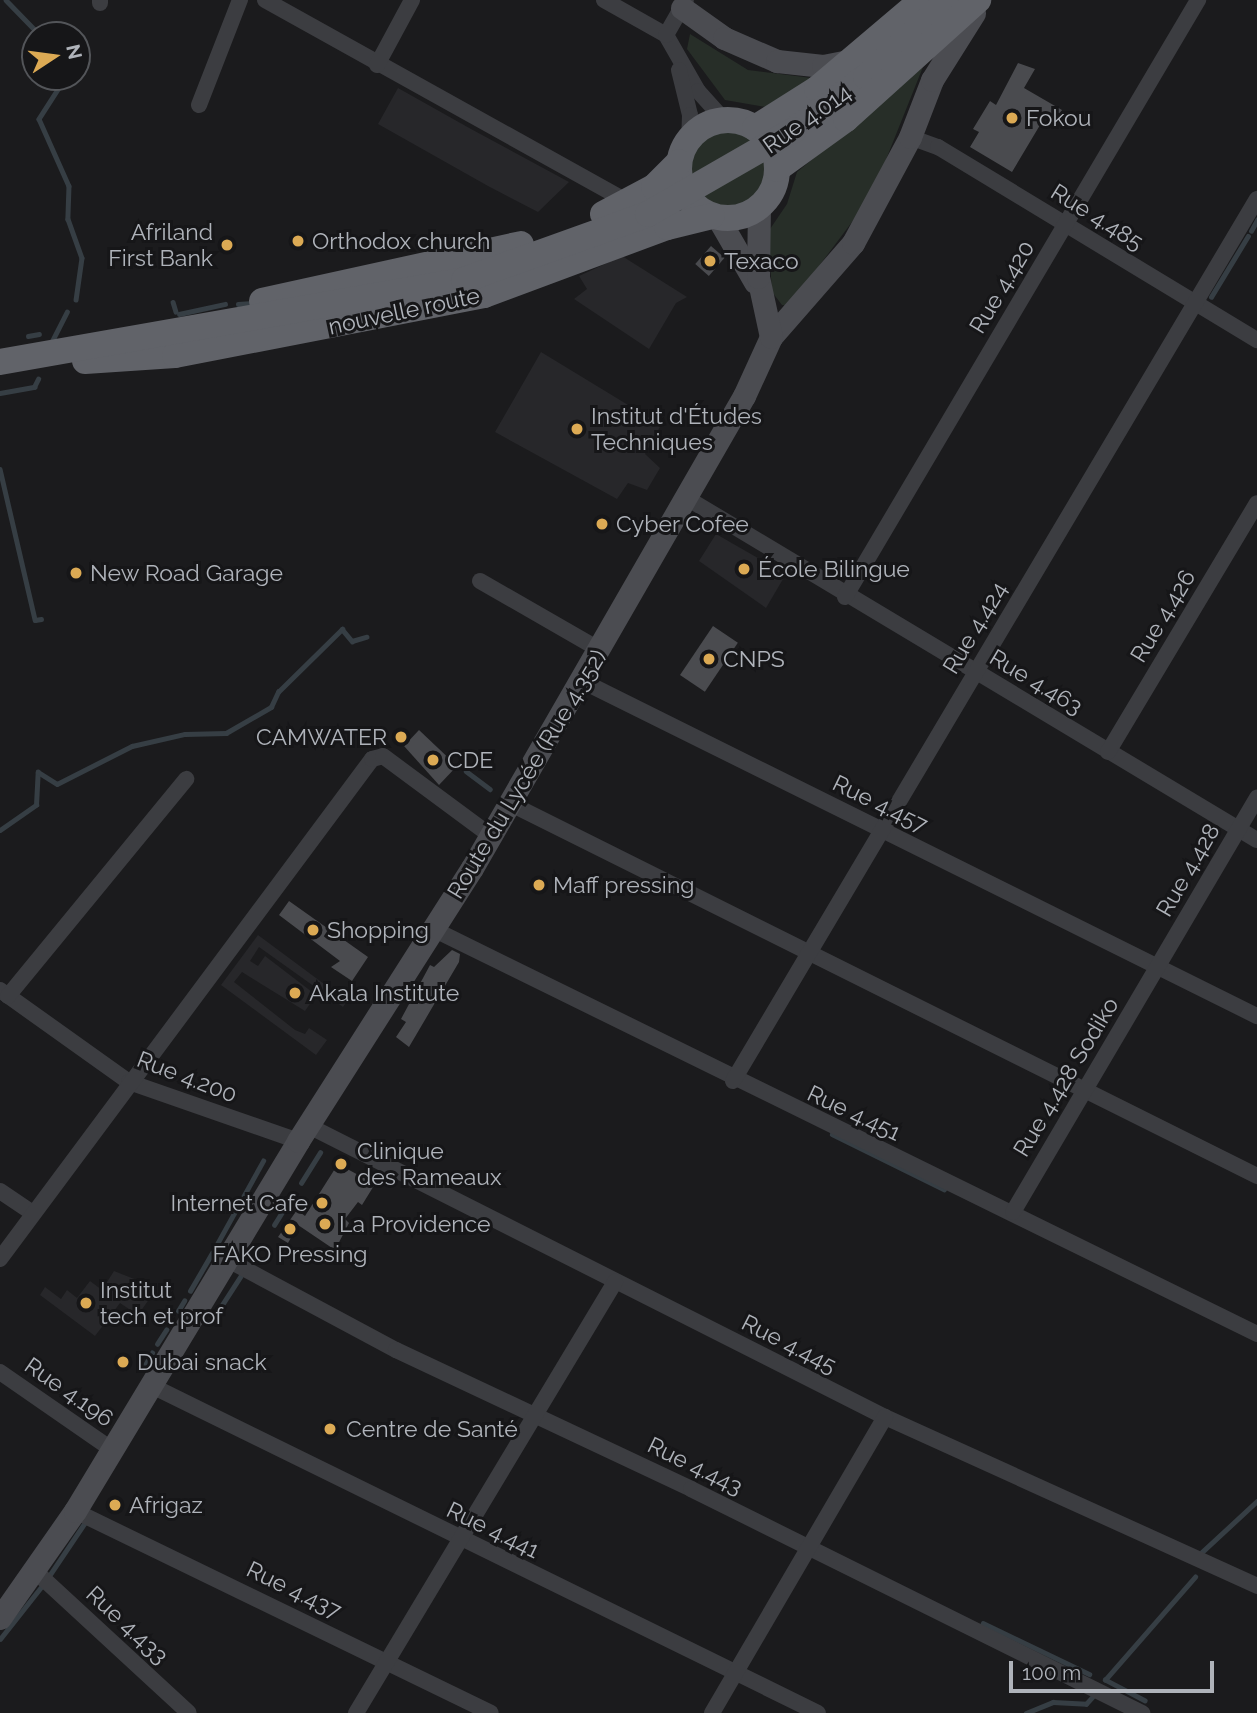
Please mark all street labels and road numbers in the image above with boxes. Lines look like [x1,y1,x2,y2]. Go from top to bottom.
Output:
street label: Rue 4.014 [758,79,856,159]
street label: Rue 4.485 [1046,178,1148,256]
street label: Rue 4.420 [964,236,1040,338]
street label: nouvelle route [326,281,482,341]
street label: Rue 4.426 [1125,565,1201,667]
street label: Rue 4.424 [937,577,1013,679]
street label: Route du Lycée (Rue 4.352) [442,644,612,904]
street label: Rue 4.463 [985,644,1087,720]
street label: Rue 4.457 [828,769,932,839]
street label: Rue 4.428 [1150,819,1226,921]
street label: Rue 4.428 Sodiko [1008,992,1124,1162]
street label: Rue 4.200 [133,1045,241,1109]
street label: Rue 4.451 [803,1079,905,1147]
street label: Rue 4.445 [737,1308,841,1380]
street label: Rue 4.196 [19,1351,119,1433]
street label: Rue 4.443 [643,1431,747,1501]
street label: Rue 4.441 [442,1496,544,1564]
street label: Rue 4.437 [242,1555,346,1625]
street label: Rue 4.433 [80,1580,174,1670]

